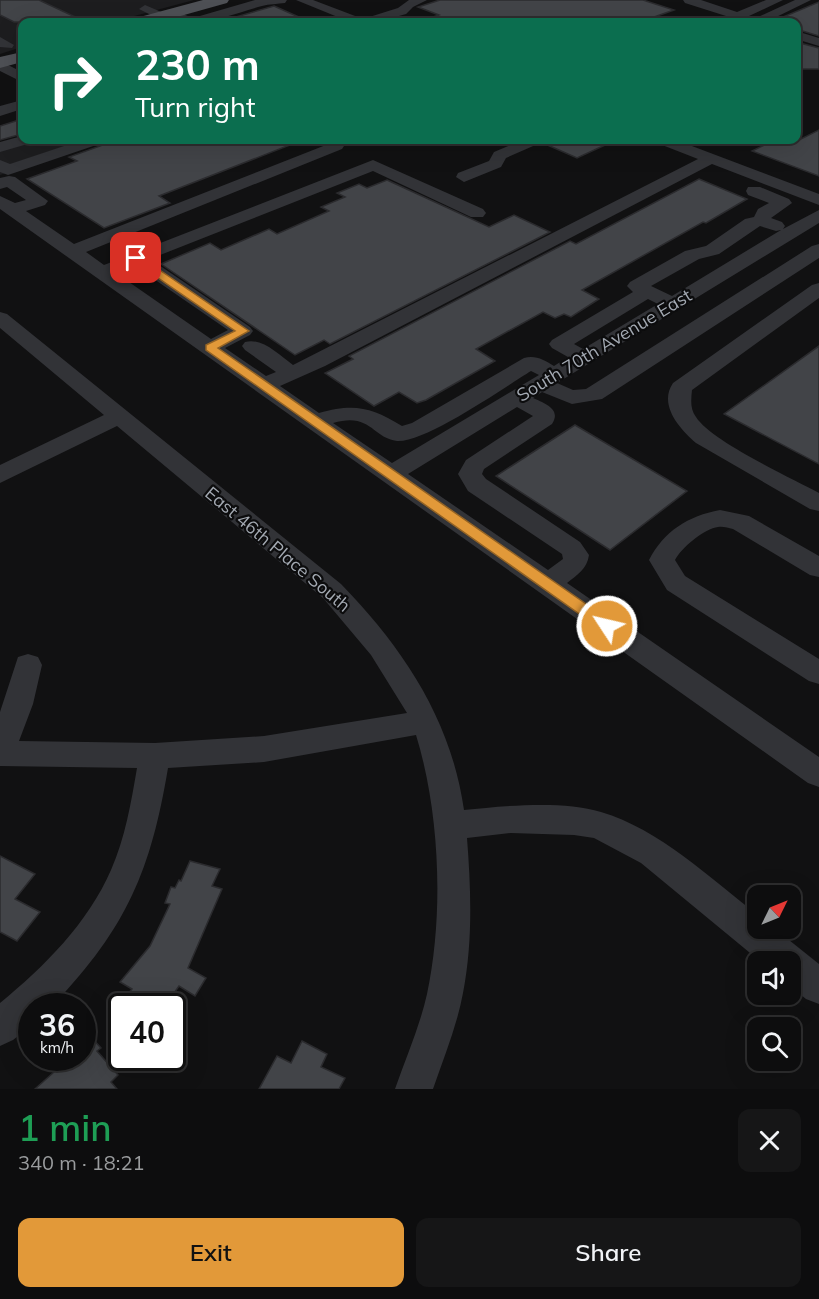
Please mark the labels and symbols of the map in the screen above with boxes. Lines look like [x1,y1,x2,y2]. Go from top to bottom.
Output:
pin [110,232,161,283]
street label: South 70th Avenue East [512,284,696,406]
street label: East 46th Place South [201,481,355,617]
position arrow [575,594,639,658]
north arrow [747,885,801,939]
speed limit sign: 40 [108,993,186,1071]

